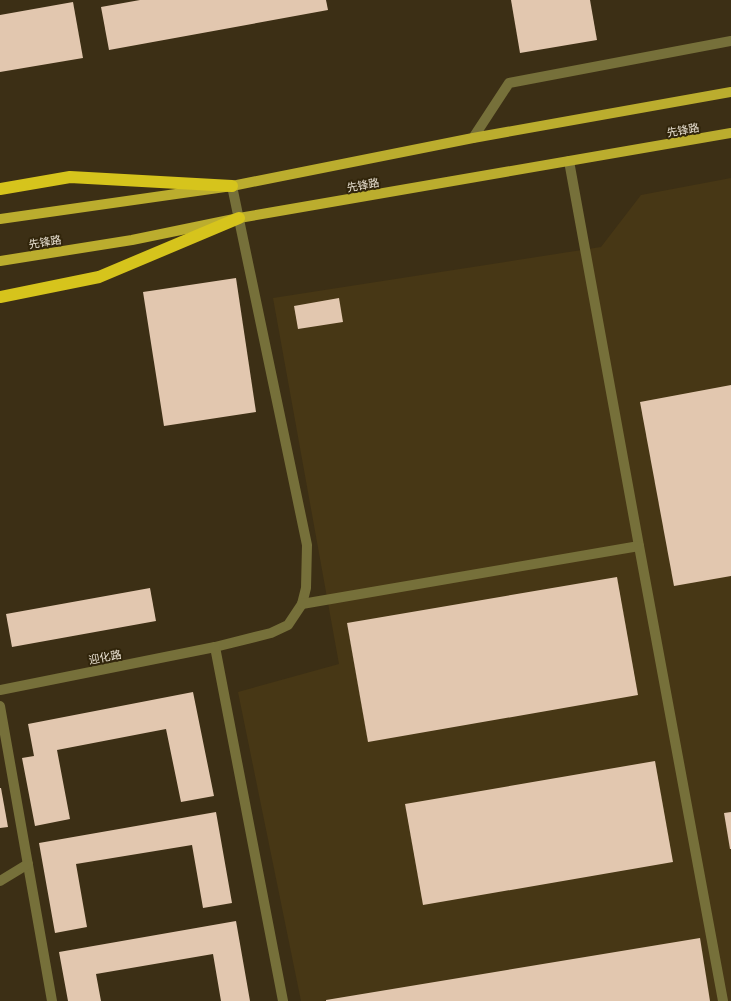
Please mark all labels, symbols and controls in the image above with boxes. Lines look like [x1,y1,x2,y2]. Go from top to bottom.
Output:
street label: 先锋路 [666,121,700,139]
street label: 先锋路 [346,176,380,194]
street label: 先锋路 [28,233,62,251]
street label: 迎化路 [88,648,122,666]

